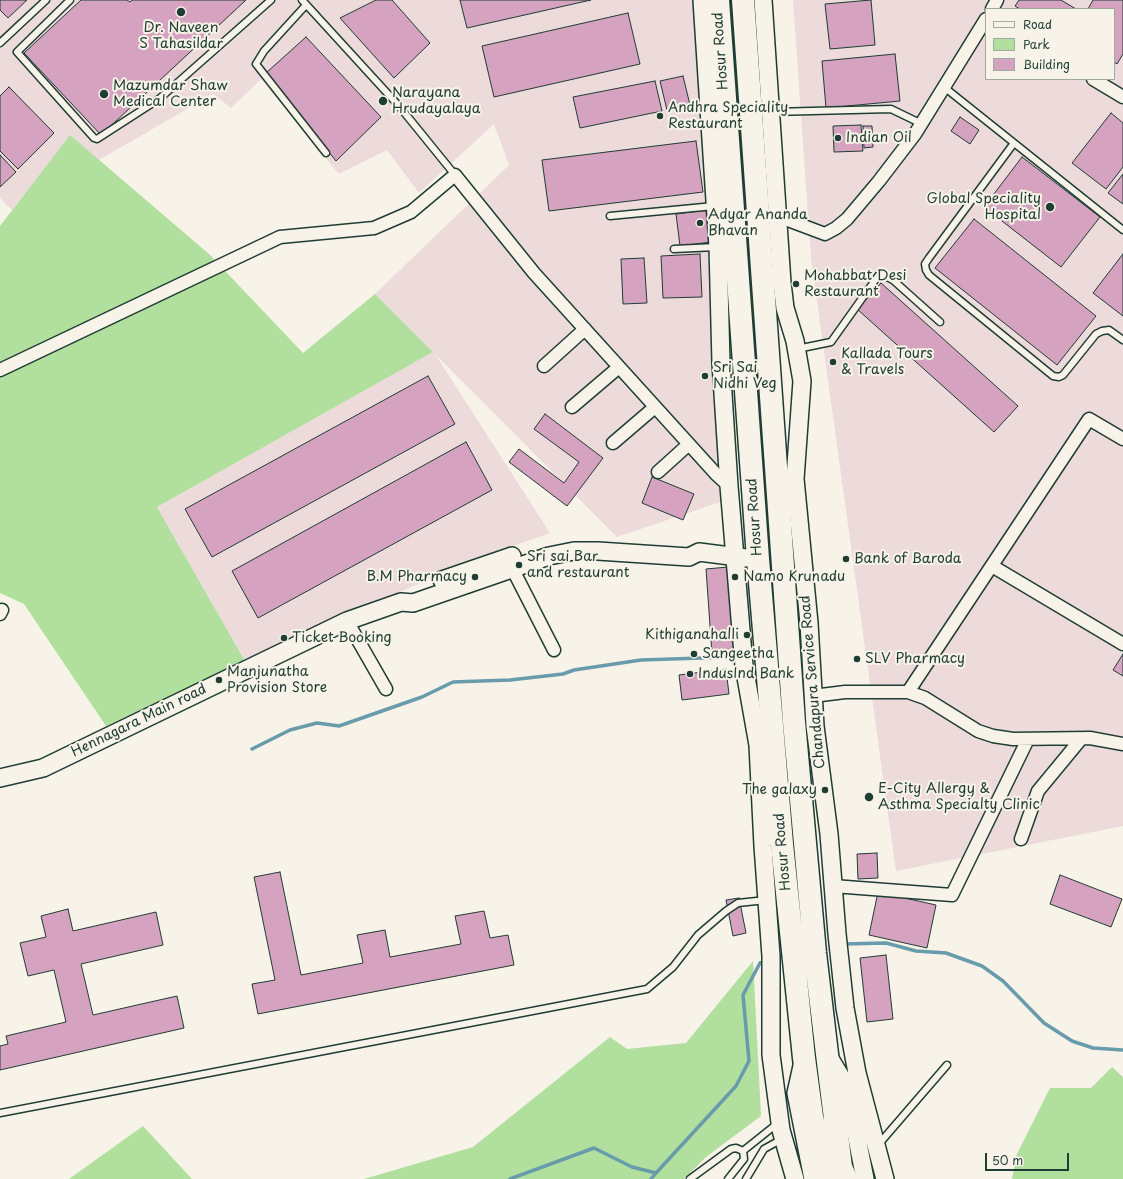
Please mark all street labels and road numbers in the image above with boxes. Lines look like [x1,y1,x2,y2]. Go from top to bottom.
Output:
street label: Hosur Road [710,11,732,91]
street label: Hosur Road [744,477,766,557]
street label: Chandapura Service Road [797,594,829,770]
street label: Hennagara Main road [69,681,209,761]
street label: Hosur Road [771,812,795,892]

